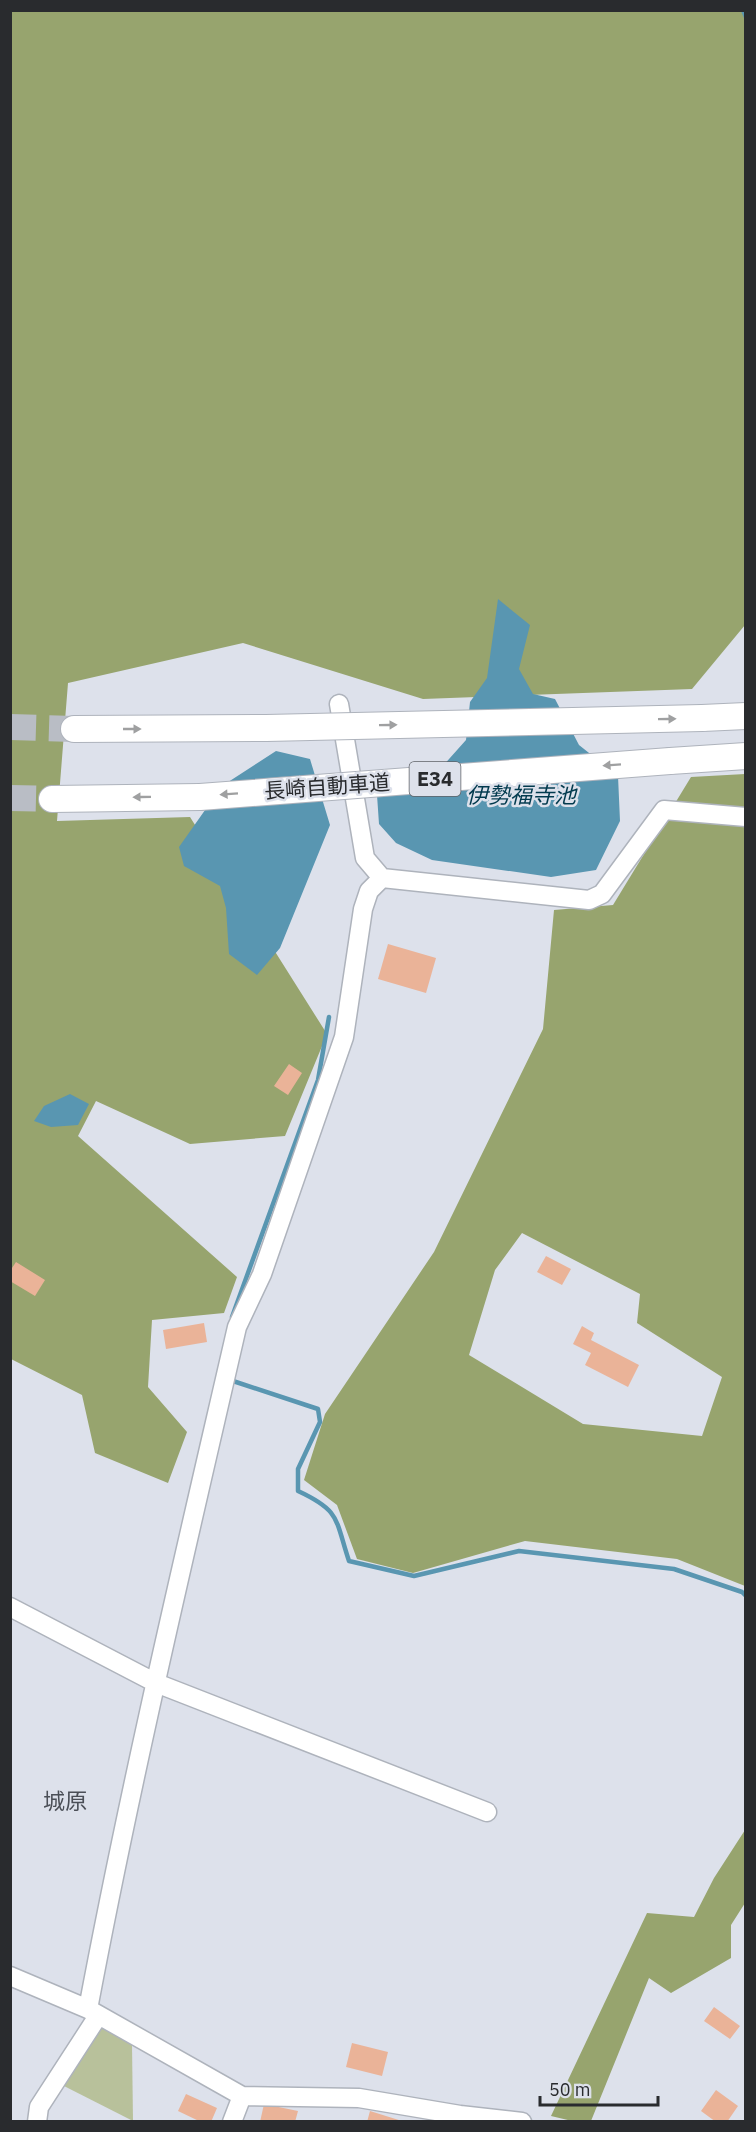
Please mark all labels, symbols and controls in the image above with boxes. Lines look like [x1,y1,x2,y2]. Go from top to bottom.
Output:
one-way arrow [657,714,676,724]
one-way arrow [378,720,397,730]
one-way arrow [123,724,142,733]
one-way arrow [602,760,621,770]
road number: E34 [410,762,460,796]
street label: 長崎自動車道 [263,768,391,804]
water label: 伊勢福寺池 [466,780,578,809]
one-way arrow [219,790,238,799]
one-way arrow [132,793,151,802]
district label: 城原 [43,1786,87,1815]
scale bar [540,2069,658,2107]
text: 50 m [549,2078,591,2101]

